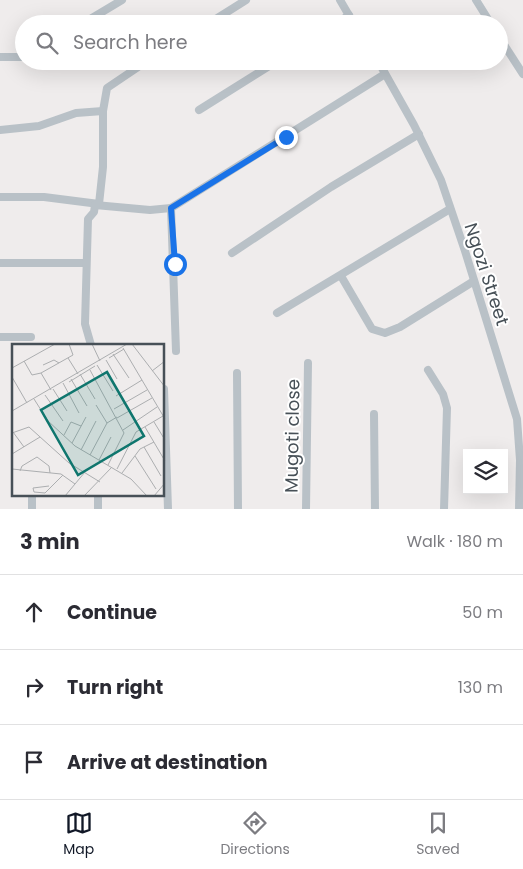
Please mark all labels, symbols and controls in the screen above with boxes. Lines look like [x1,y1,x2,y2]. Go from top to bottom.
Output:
search box [15,15,508,70]
icon: search [33,29,61,57]
text: Search here [73,29,187,56]
route end [275,126,298,149]
street label: Ngozi Street [459,220,515,328]
route start [164,253,187,276]
inset map [12,344,165,497]
street label: Mugoti close [279,379,305,493]
map controls [463,449,508,494]
button: layers [463,449,508,494]
text: 3 min [20,527,80,556]
text: Walk · 180 m [406,530,503,553]
icon: ahead [20,598,48,626]
text: Continue [67,599,157,626]
text: 50 m [462,601,503,624]
icon: right [20,673,48,701]
text: Turn right [67,674,163,701]
text: 130 m [458,676,503,699]
icon: arrive [20,748,48,776]
text: Arrive at destination [67,749,268,776]
tab: Map [63,809,94,860]
tab: Directions [220,809,290,860]
tab: Saved [416,809,460,860]

